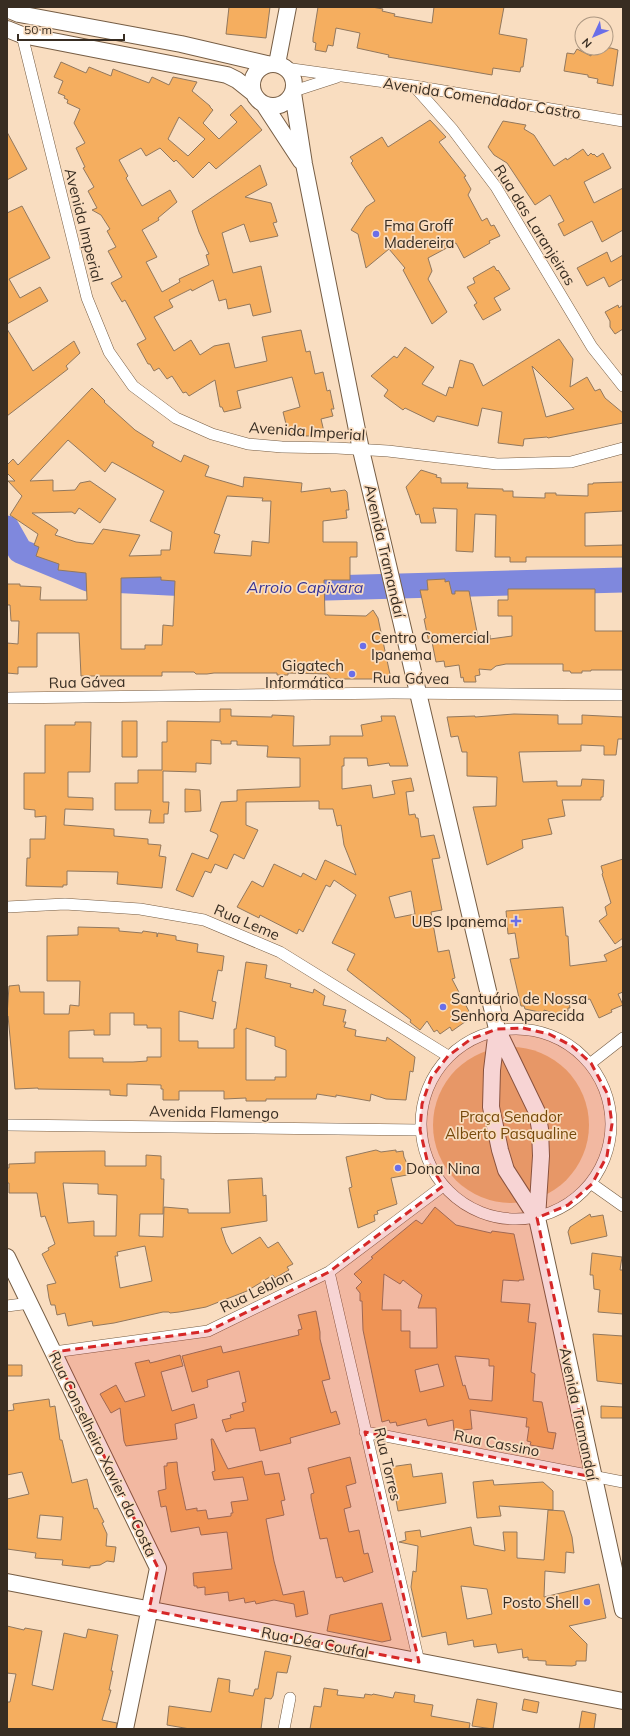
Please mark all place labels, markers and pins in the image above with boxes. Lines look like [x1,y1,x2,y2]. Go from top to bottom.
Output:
place label: Fma Groff Madereira [384,216,454,252]
marker: Fma Groff Madereira [371,229,381,239]
place label: Centro Comercial Ipanema [371,628,489,664]
marker: Centro Comercial Ipanema [358,641,368,651]
place label: Gigatech Informática [265,656,344,692]
marker: Gigatech Informática [347,669,357,679]
place label: UBS Ipanema [412,912,507,931]
marker: UBS Ipanema [510,915,522,927]
place label: Santuário de Nossa Senhora Aparecida [451,989,587,1025]
marker: Santuário de Nossa Senhora Aparecida [438,1002,448,1012]
place label: Dona Nina [406,1159,480,1178]
marker: Dona Nina [393,1163,403,1173]
place label: Posto Shell [503,1593,579,1612]
marker: Posto Shell [582,1597,592,1607]

